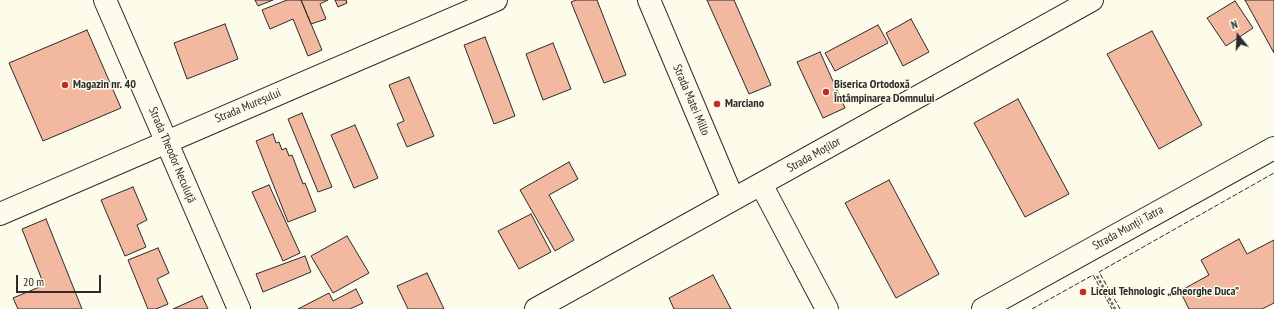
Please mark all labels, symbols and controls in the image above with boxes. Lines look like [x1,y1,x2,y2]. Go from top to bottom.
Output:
north arrow [1218,16,1258,56]
text: N [1229,17,1239,32]
street label: Strada Matei Millo [670,62,712,138]
place label: Magazin nr. 40 [73,78,136,92]
place label: Biserica Ortodoxă Întâmpinarea Domnului [834,78,935,106]
marker: Magazin nr. 40 [60,80,70,90]
street label: Strada Mureșului [213,86,283,126]
marker: Biserica Ortodoxă Întâmpinarea Domnului [821,87,831,97]
place label: Marciano [725,97,764,111]
marker: Marciano [712,99,722,109]
street label: Strada Theodor Neculuță [145,105,199,205]
street label: Strada Moților [785,134,843,176]
street label: Strada Munții Tatra [1090,203,1166,253]
scale bar [18,267,103,293]
text: 20 m [23,274,44,289]
place label: Liceul Tehnologic „Gheorghe Duca” [1091,285,1239,299]
marker: Liceul Tehnologic „Gheorghe Duca” [1078,287,1088,297]

